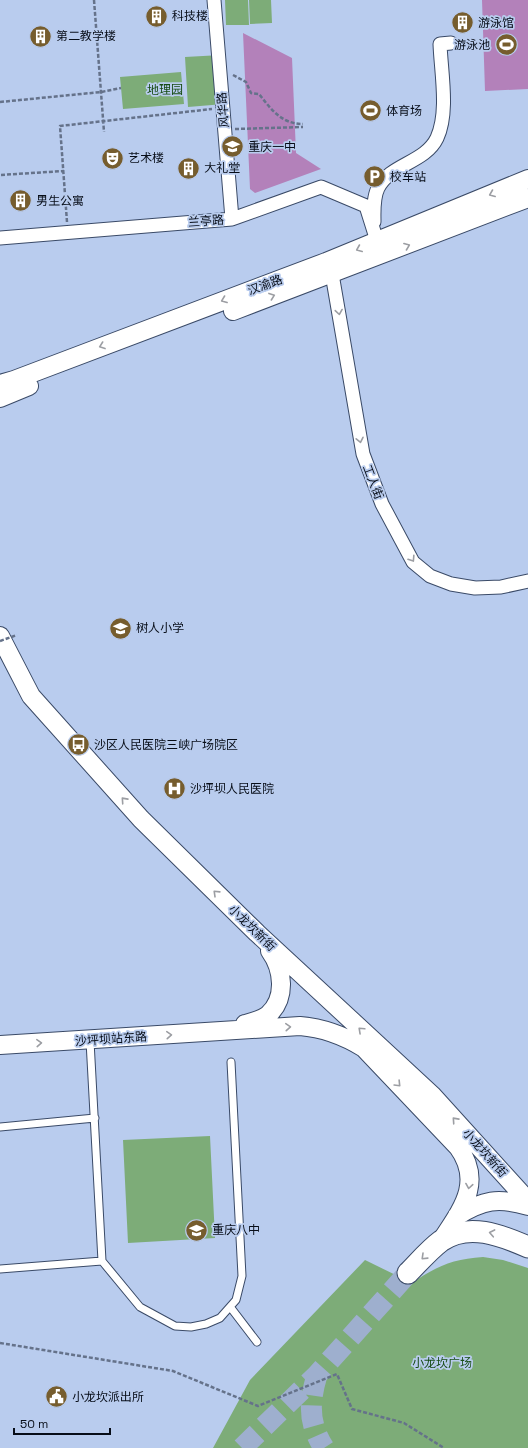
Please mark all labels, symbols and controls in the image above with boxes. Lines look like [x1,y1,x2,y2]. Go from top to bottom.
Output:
building icon: 科技楼 [144,3,170,29]
place label: 科技楼 [172,8,208,24]
building icon: 游泳馆 [449,10,475,36]
place label: 游泳馆 [478,15,514,31]
building icon: 第二教学楼 [28,23,54,49]
place label: 第二教学楼 [56,28,116,44]
sports icon: 游泳池 [493,32,519,58]
place label: 游泳池 [454,37,490,53]
park label: 地理园 [147,82,183,98]
street label: 风华路 [213,91,233,129]
sports icon: 体育场 [358,98,384,124]
place label: 体育场 [386,103,422,119]
school or university icon: 重庆一中 [219,134,245,160]
place label: 重庆一中 [248,139,296,155]
theatre icon: 艺术楼 [100,145,126,171]
place label: 艺术楼 [128,150,164,166]
building icon: 大礼堂 [175,155,201,181]
place label: 大礼堂 [204,160,240,176]
parking icon: 校车站 [362,164,388,190]
place label: 校车站 [390,169,426,185]
building icon: 男生公寓 [8,188,34,214]
one-way arrow [488,189,496,197]
place label: 男生公寓 [36,193,84,209]
street label: 兰亭路 [187,212,225,230]
one-way arrow [404,242,411,250]
one-way arrow [355,244,362,252]
street label: 汉渝路 [245,271,285,299]
one-way arrow [269,292,276,300]
one-way arrow [221,296,228,304]
one-way arrow [334,309,343,315]
one-way arrow [99,341,106,349]
one-way arrow [355,437,363,443]
street label: 工人街 [359,462,387,502]
one-way arrow [407,554,414,561]
school or university icon: 树人小学 [107,615,133,641]
place label: 树人小学 [136,620,184,636]
bus stop icon: 沙区人民医院三峡广场院区 [66,732,92,758]
place label: 沙区人民医院三峡广场院区 [94,737,238,753]
hospital icon: 沙坪坝人民医院 [162,776,188,802]
place label: 沙坪坝人民医院 [190,781,274,797]
one-way arrow [122,798,129,805]
one-way arrow [213,890,221,898]
street label: 小龙坎新街 [225,901,279,955]
one-way arrow [285,1022,291,1031]
one-way arrow [359,1028,366,1035]
street label: 沙坪坝站东路 [75,1029,147,1049]
one-way arrow [166,1030,172,1039]
one-way arrow [36,1039,42,1048]
one-way arrow [393,1079,401,1087]
one-way arrow [453,1117,460,1124]
street label: 小龙坎新街 [459,1125,511,1181]
one-way arrow [465,1183,474,1190]
school or university icon: 重庆八中 [184,1217,210,1243]
place label: 重庆八中 [212,1222,260,1238]
one-way arrow [489,1229,495,1238]
one-way arrow [421,1252,429,1260]
park label: 小龙坎广场 [412,1355,472,1371]
public building icon: 小龙坎派出所 [44,1384,70,1410]
place label: 小龙坎派出所 [72,1389,144,1405]
scale bar [14,1410,110,1436]
text: 50 m [20,1416,48,1432]

